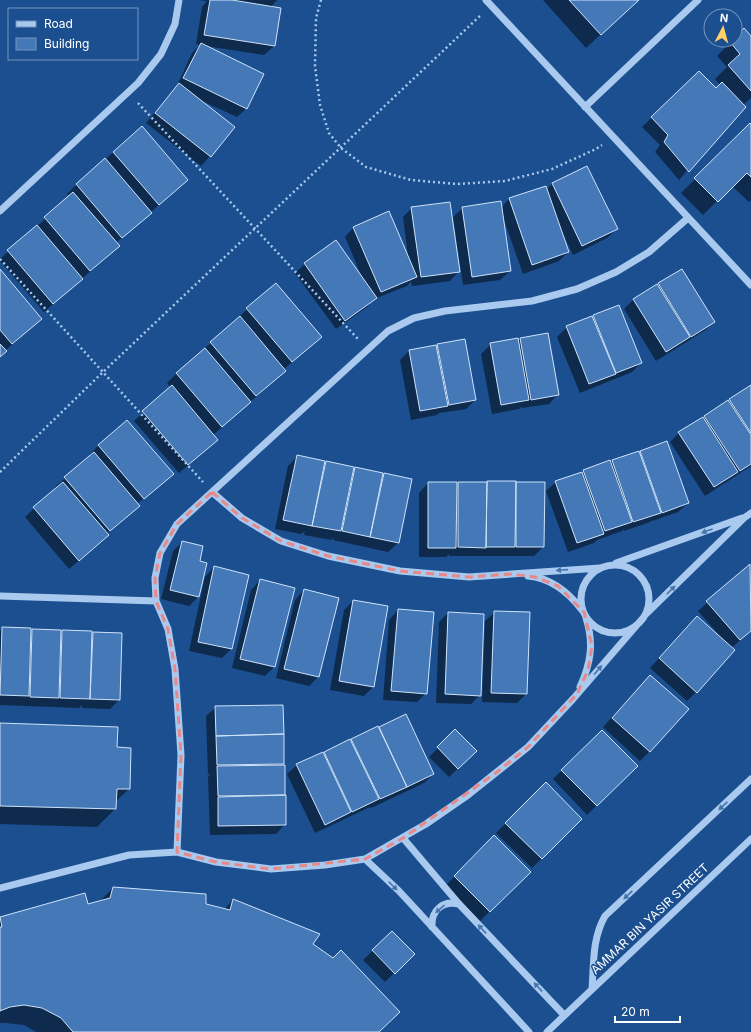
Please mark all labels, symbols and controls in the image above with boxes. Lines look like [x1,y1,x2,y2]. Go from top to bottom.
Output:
legend [8,8,138,60]
north arrow [703,8,743,48]
text: N [719,11,729,25]
text: Road [44,16,73,31]
text: Building [44,36,89,51]
one-way arrow [701,528,713,534]
one-way arrow [555,567,568,574]
one-way arrow [666,585,676,594]
one-way arrow [594,665,603,675]
one-way arrow [717,801,728,810]
street label: AMMAR BIN YASIR STREET [588,860,712,977]
one-way arrow [388,881,398,891]
one-way arrow [622,890,633,899]
one-way arrow [434,904,445,913]
one-way arrow [477,924,487,934]
one-way arrow [533,982,542,992]
scale bar [615,998,680,1024]
text: 20 m [621,1004,650,1019]

